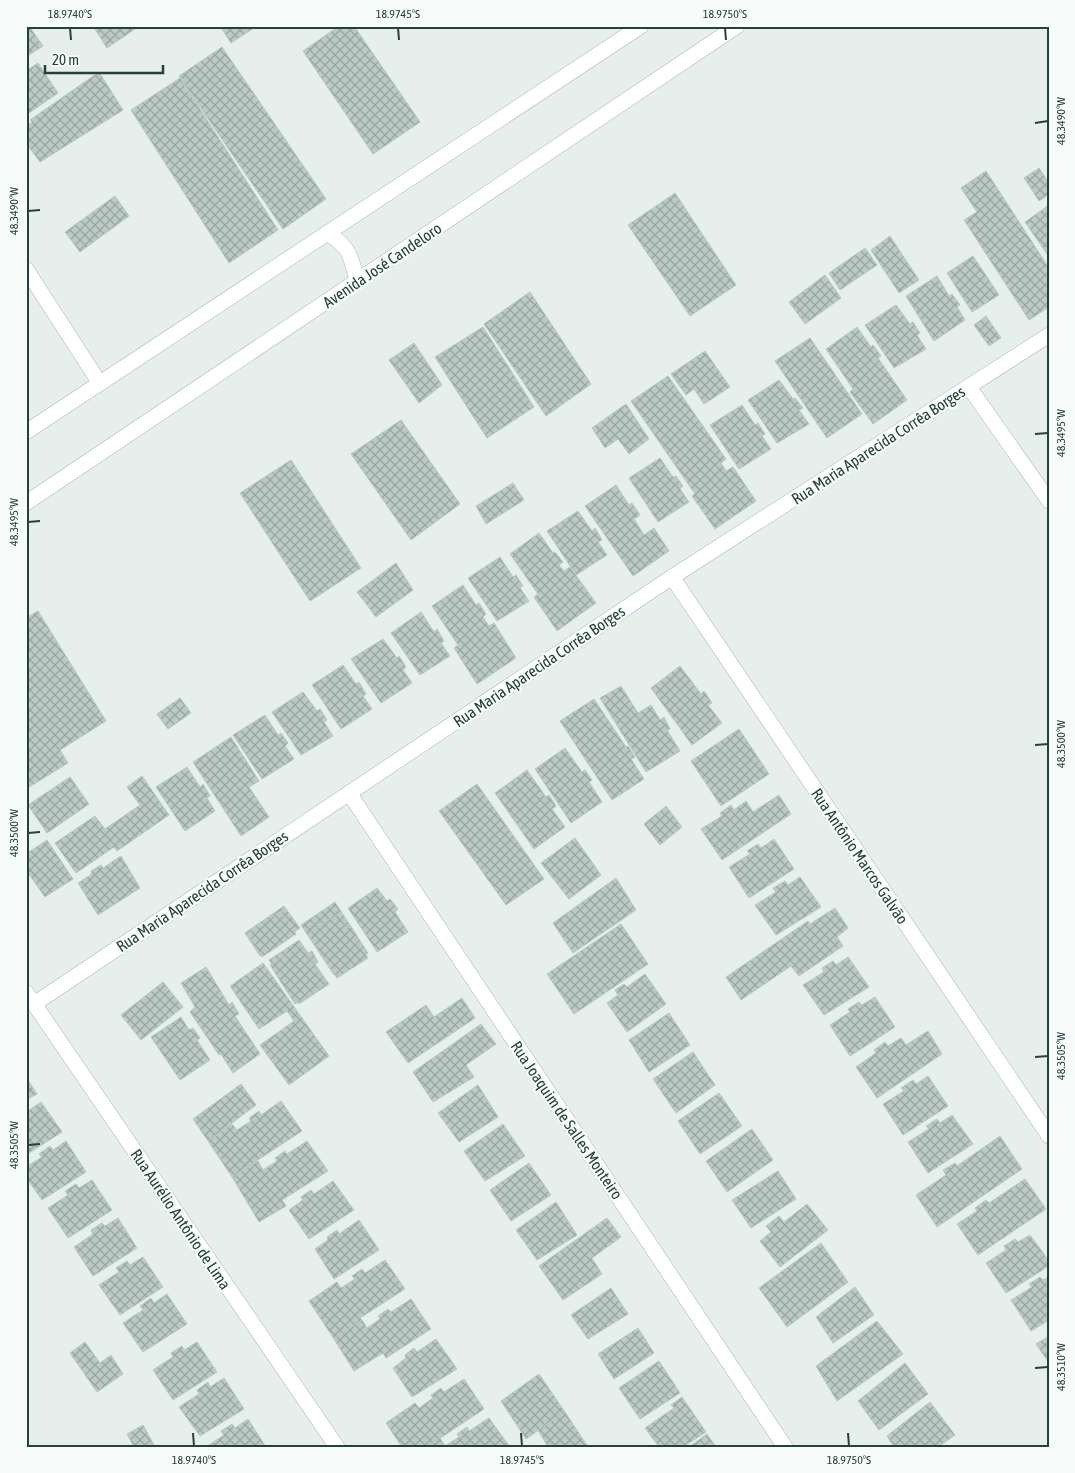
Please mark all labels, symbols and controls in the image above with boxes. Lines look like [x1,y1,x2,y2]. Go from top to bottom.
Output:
text: 18.9740°S [48,7,92,21]
text: 18.9745°S [376,7,420,21]
text: 18.9750°S [703,7,747,21]
scale bar [45,42,162,74]
text: 20 m [52,51,79,68]
text: 48.3490°W [1054,97,1068,145]
text: 48.3490°W [7,187,21,235]
street label: Avenida José Candeloro [319,219,445,311]
street label: Rua Maria Aparecida Corrêa Borges [788,382,969,509]
text: 48.3495°W [1054,409,1068,457]
text: 48.3495°W [7,498,21,546]
street label: Rua Maria Aparecida Corrêa Borges [450,602,629,731]
text: 48.3500°W [1054,720,1068,768]
street label: Rua Antônio Marcos Galvão [808,785,912,927]
text: 48.3500°W [7,809,21,857]
street label: Rua Maria Aparecida Corrêa Borges [113,827,292,956]
text: 48.3505°W [1054,1032,1068,1080]
street label: Rua Joaquim de Salles Monteiro [507,1038,627,1203]
text: 48.3505°W [7,1121,21,1169]
street label: Rua Aurélio Antônio de Lima [127,1146,235,1292]
text: 48.3510°W [1054,1343,1068,1391]
text: 18.9740°S [172,1453,216,1467]
text: 18.9745°S [500,1453,544,1467]
text: 18.9750°S [827,1453,871,1467]

